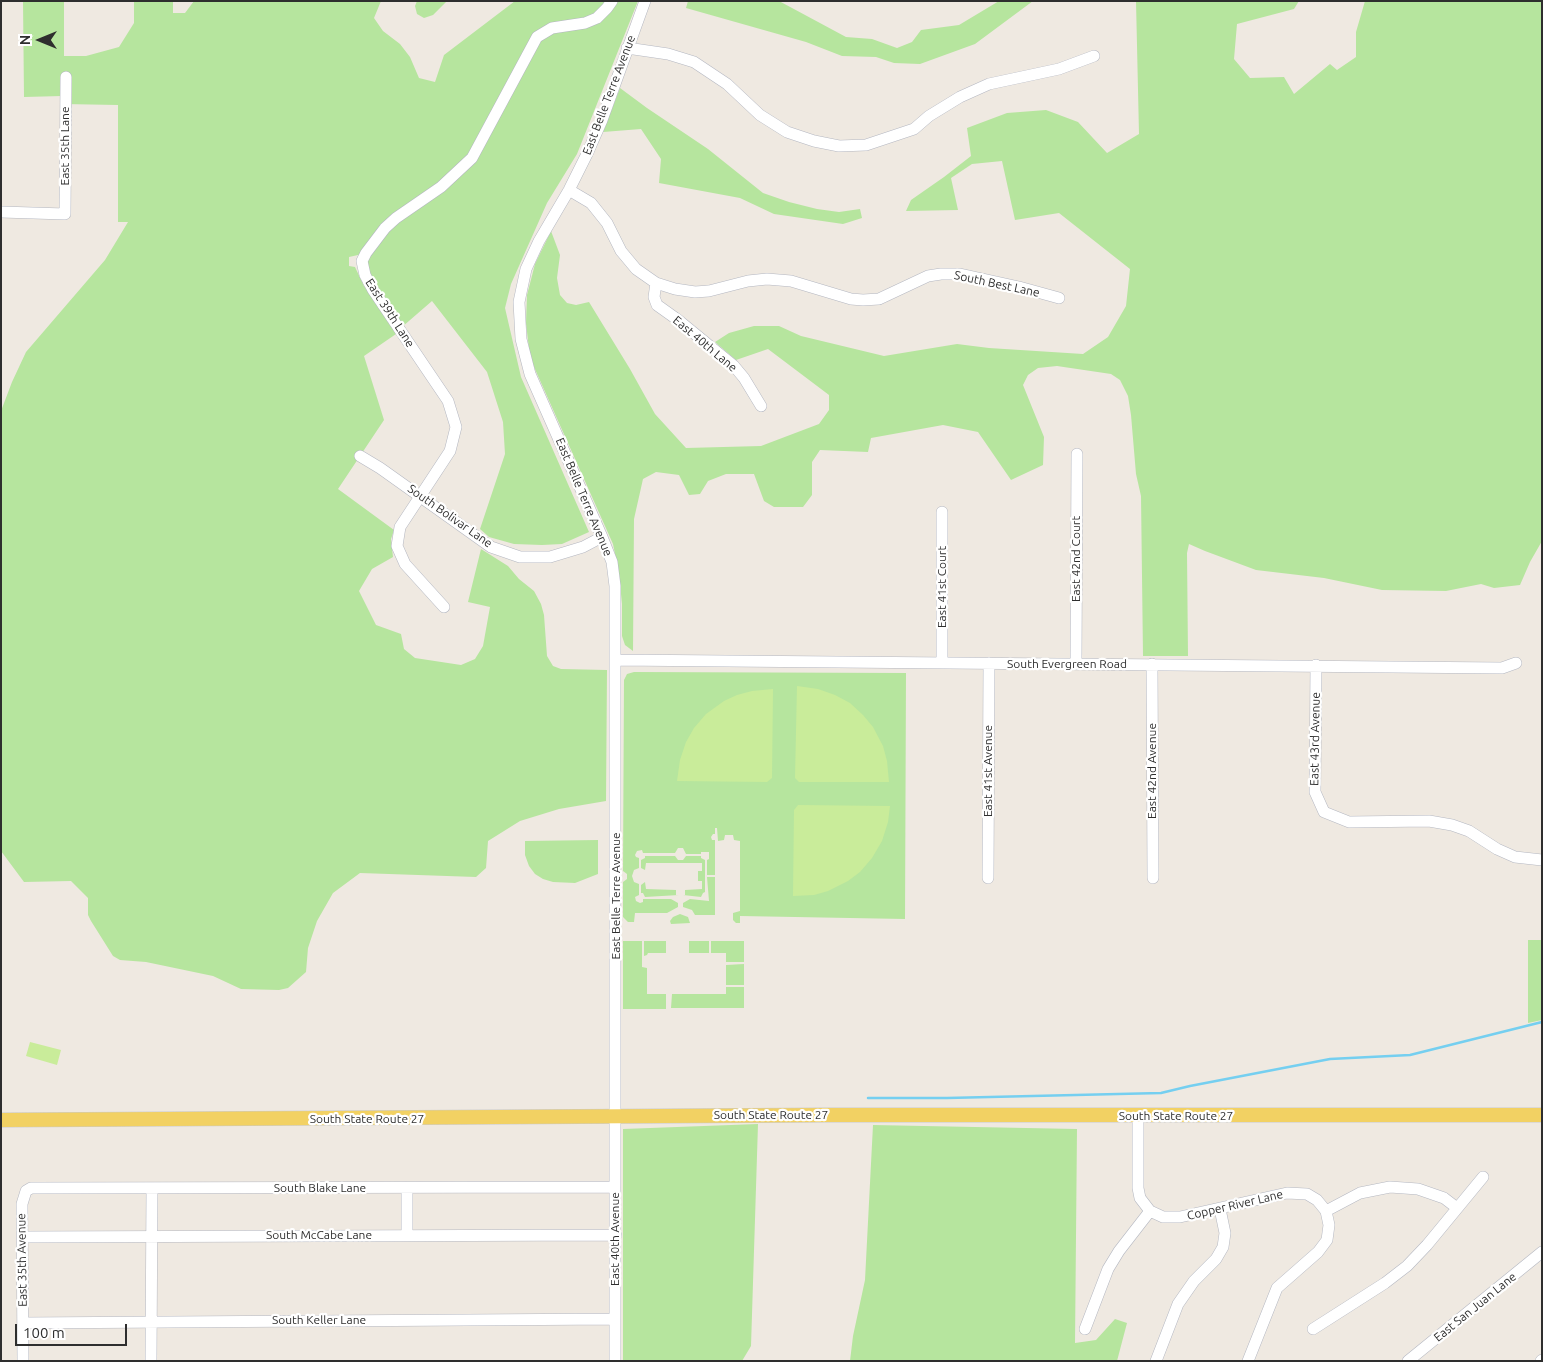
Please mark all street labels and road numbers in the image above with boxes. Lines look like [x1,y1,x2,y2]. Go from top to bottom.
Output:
street label: East Belle Terre Avenue [580,33,638,157]
street label: East 35th Lane [58,106,72,186]
street label: South Best Lane [953,268,1041,300]
street label: East 39th Lane [362,276,418,350]
street label: East 40th Lane [670,313,740,375]
street label: East Belle Terre Avenue [553,436,615,558]
street label: South Bolivar Lane [405,481,495,551]
street label: East 42nd Court [1069,516,1083,602]
street label: East 41st Court [935,546,949,628]
street label: South Evergreen Road [1007,657,1127,671]
street label: East 43rd Avenue [1307,692,1323,786]
street label: East 42nd Avenue [1145,723,1159,819]
street label: East 41st Avenue [981,725,995,817]
street label: East Belle Terre Avenue [609,832,623,960]
street label: South State Route 27 [714,1108,828,1122]
street label: South State Route 27 [1119,1109,1233,1123]
street label: South State Route 27 [310,1112,424,1126]
street label: South Blake Lane [274,1181,366,1195]
street label: Copper River Lane [1186,1187,1284,1223]
street label: East 40th Avenue [608,1192,622,1286]
street label: East 35th Avenue [14,1213,30,1307]
street label: South McCabe Lane [266,1228,372,1242]
street label: East San Juan Lane [1431,1269,1519,1345]
street label: South Keller Lane [272,1313,366,1327]

